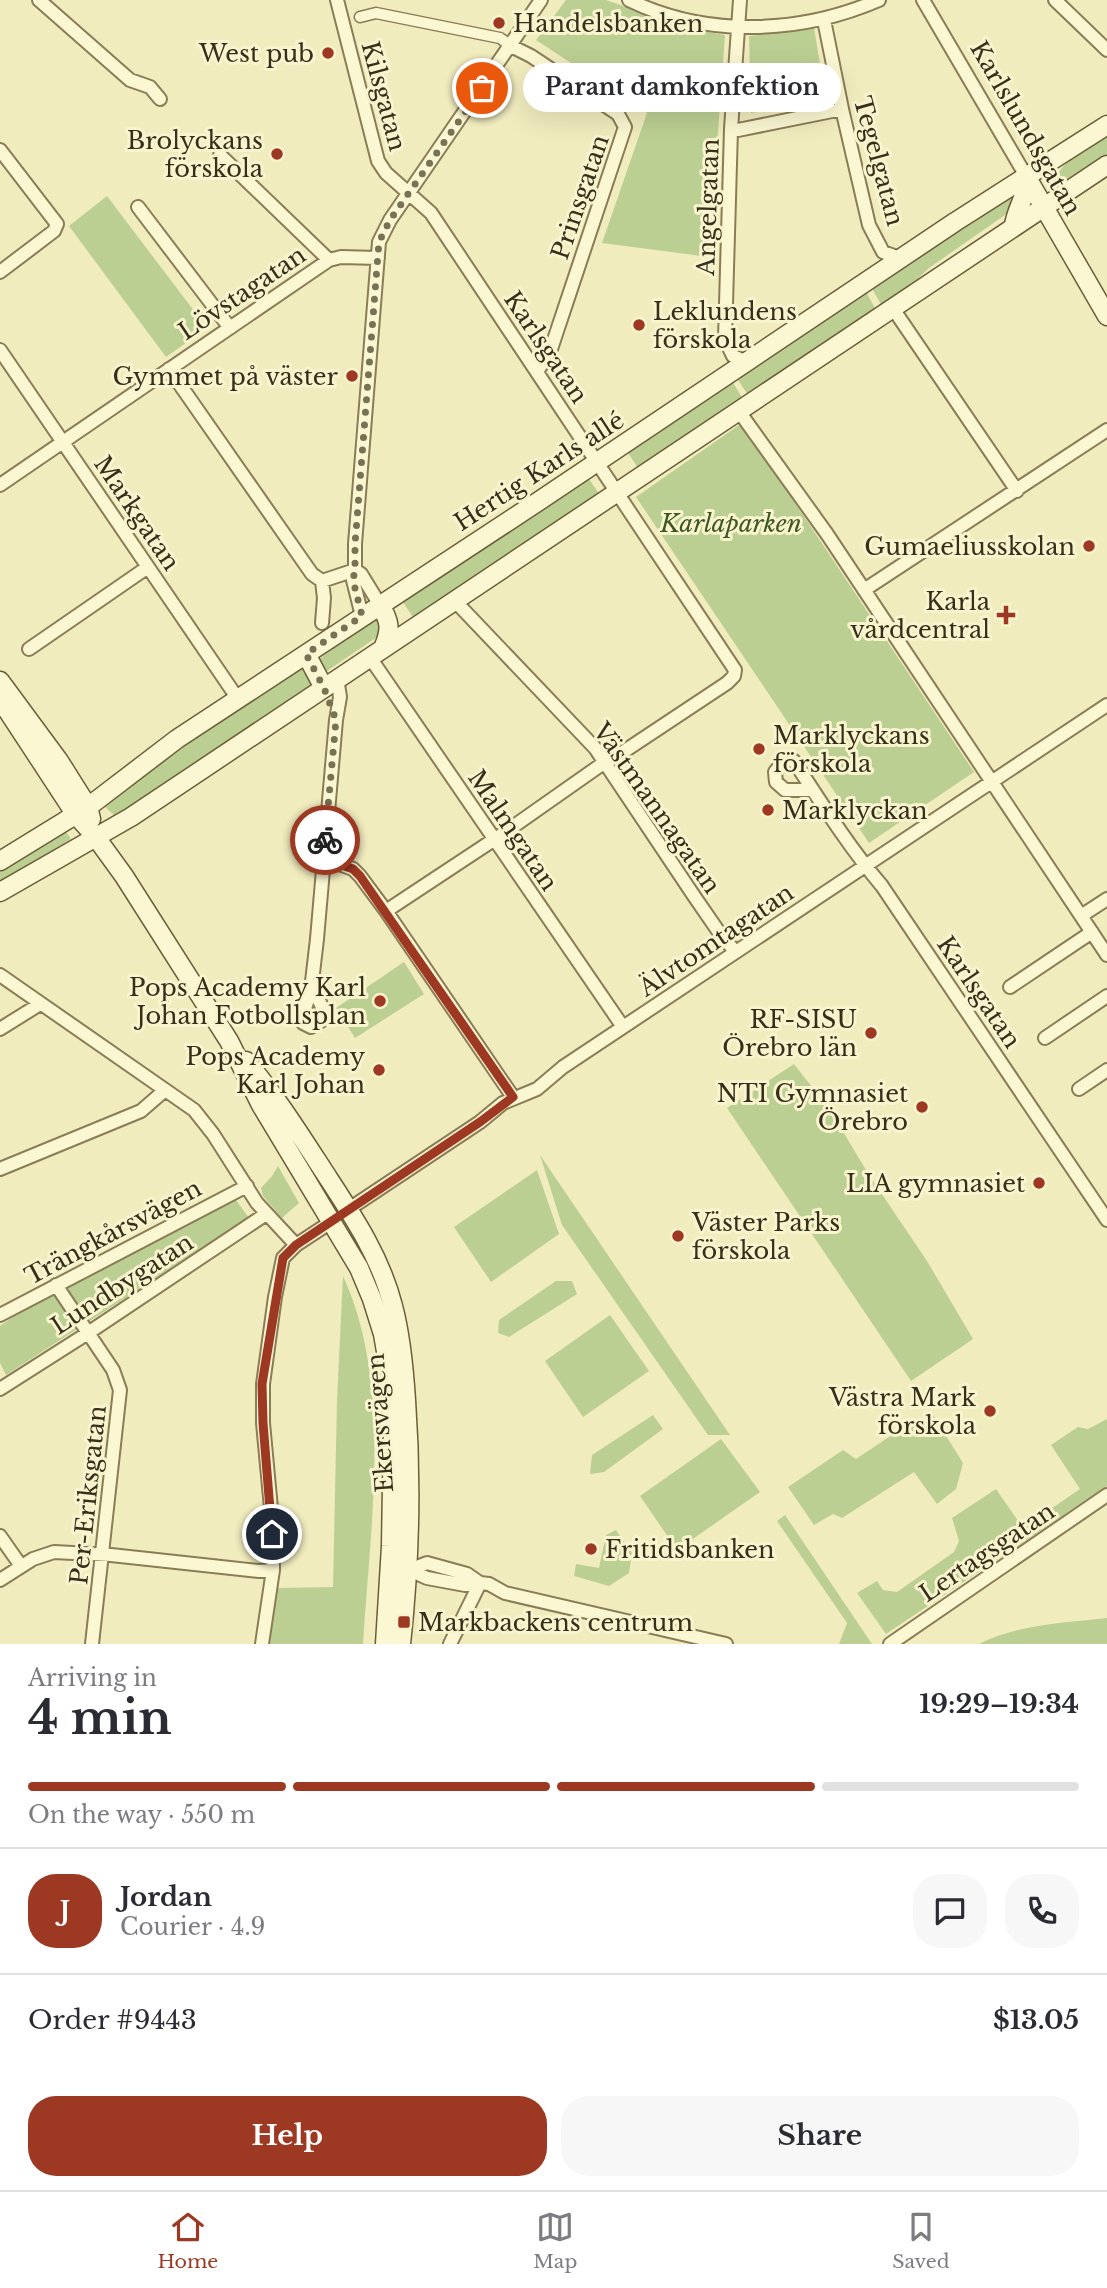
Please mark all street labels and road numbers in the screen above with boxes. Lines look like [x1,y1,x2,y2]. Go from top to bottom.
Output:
street label: Karlslundsgatan [964,36,1088,220]
street label: Kilsgatan [355,38,413,154]
street label: Tegelgatan [848,93,910,229]
street label: Prinsgatan [545,131,615,263]
street label: Angelgatan [691,138,725,277]
street label: Lövstagatan [173,240,311,346]
street label: Karlsgatan [498,286,594,408]
street label: Hertig Karls allé [449,405,629,537]
street label: Markgatan [88,450,186,576]
street label: Västmannagatan [587,716,727,899]
street label: Malmgatan [462,764,564,896]
street label: Älvtomtagatan [632,878,799,1003]
street label: Karlsgatan [931,931,1027,1053]
street label: Trängkårsvägen [20,1173,206,1291]
street label: Lundbygatan [46,1227,198,1341]
street label: Ekersvägen [361,1352,399,1494]
street label: Per-Eriksgatan [64,1404,112,1586]
street label: Lertagsgatan [914,1496,1060,1608]

